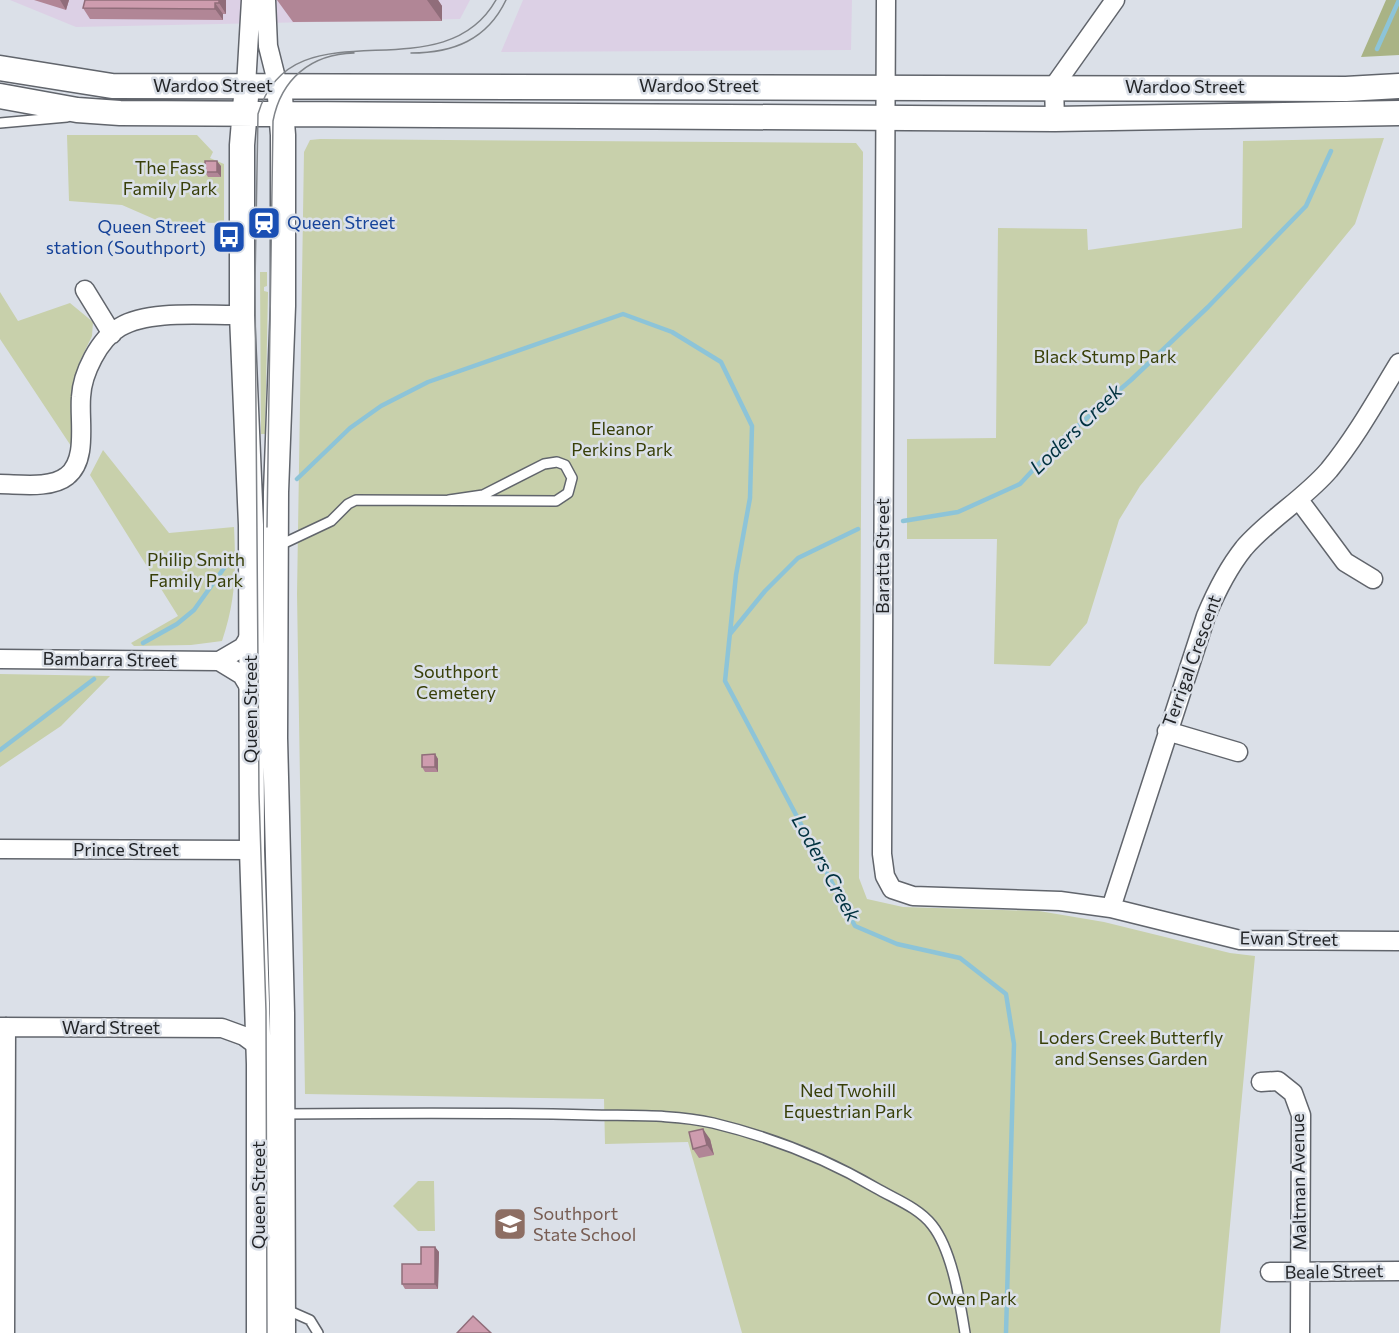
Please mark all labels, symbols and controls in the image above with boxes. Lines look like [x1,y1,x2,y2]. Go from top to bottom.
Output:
street label: Wardoo Street [153,74,273,96]
street label: Wardoo Street [639,74,759,96]
street label: Wardoo Street [1125,75,1245,97]
park label: The Fass Family Park [123,156,218,199]
station icon: Queen Street [246,205,282,241]
place label: Queen Street [287,211,395,233]
place label: Queen Street station (Southport) [46,215,206,258]
bus stop icon: Queen Street station (Southport) [211,219,247,255]
park label: Black Stump Park [1034,345,1177,367]
water label: Loders Creek [1024,377,1127,478]
park label: Eleanor Perkins Park [571,417,673,460]
street label: Baratta Street [871,498,893,614]
park label: Philip Smith Family Park [147,548,245,591]
street label: Terrigal Crescent [1157,592,1225,730]
street label: Bambarra Street [42,647,178,671]
street label: Queen Street [239,655,261,763]
park label: Southport Cemetery [413,660,499,703]
water label: Loders Creek [787,810,867,927]
street label: Prince Street [73,838,179,860]
street label: Ewan Street [1239,926,1339,950]
street label: Ward Street [62,1016,160,1038]
park label: Loders Creek Butterfly and Senses Garden [1039,1026,1223,1069]
park label: Ned Twohill Equestrian Park [784,1079,913,1122]
street label: Maltman Avenue [1286,1113,1310,1251]
street label: Queen Street [247,1141,269,1249]
place label: Southport State School [533,1202,636,1245]
school or university icon: Southport State School [492,1206,528,1242]
street label: Beale Street [1284,1259,1384,1283]
park label: Owen Park [927,1287,1017,1309]

